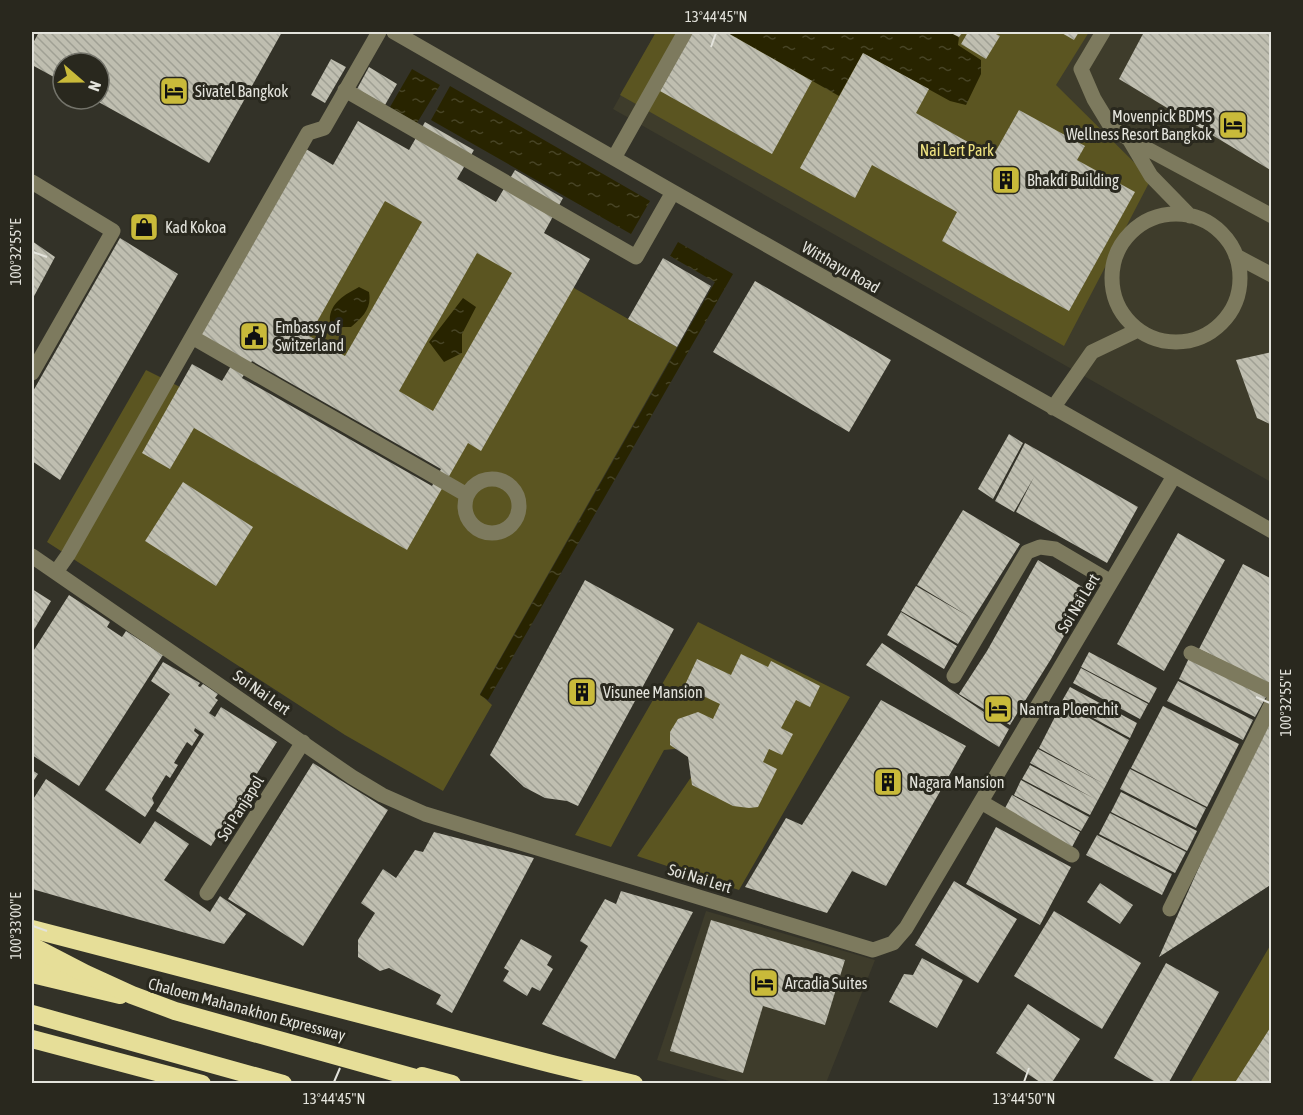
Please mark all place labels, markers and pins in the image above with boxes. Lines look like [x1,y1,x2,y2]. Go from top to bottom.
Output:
hotel icon: Sivatel Bangkok [158,75,190,107]
place label: Sivatel Bangkok [195,82,288,101]
place label: Movenpick BDMS Wellness Resort Bangkok [1066,107,1212,144]
hotel icon: Movenpick BDMS Wellness Resort Bangkok [1217,109,1249,141]
building icon: Bhakdi Building [990,164,1022,196]
place label: Bhakdi Building [1027,171,1119,190]
shop icon: Kad Kokoa [128,211,160,243]
place label: Kad Kokoa [165,218,226,236]
place label: Embassy of Switzerland [275,318,344,354]
public building icon: Embassy of Switzerland [238,320,270,352]
building icon: Visunee Mansion [566,676,598,708]
place label: Visunee Mansion [603,683,703,701]
hotel icon: Nantra Ploenchit [982,693,1014,725]
place label: Nantra Ploenchit [1019,700,1119,718]
building icon: Nagara Mansion [872,766,904,798]
place label: Nagara Mansion [909,773,1004,792]
hotel icon: Arcadia Suites [748,967,780,999]
place label: Arcadia Suites [785,974,868,992]

